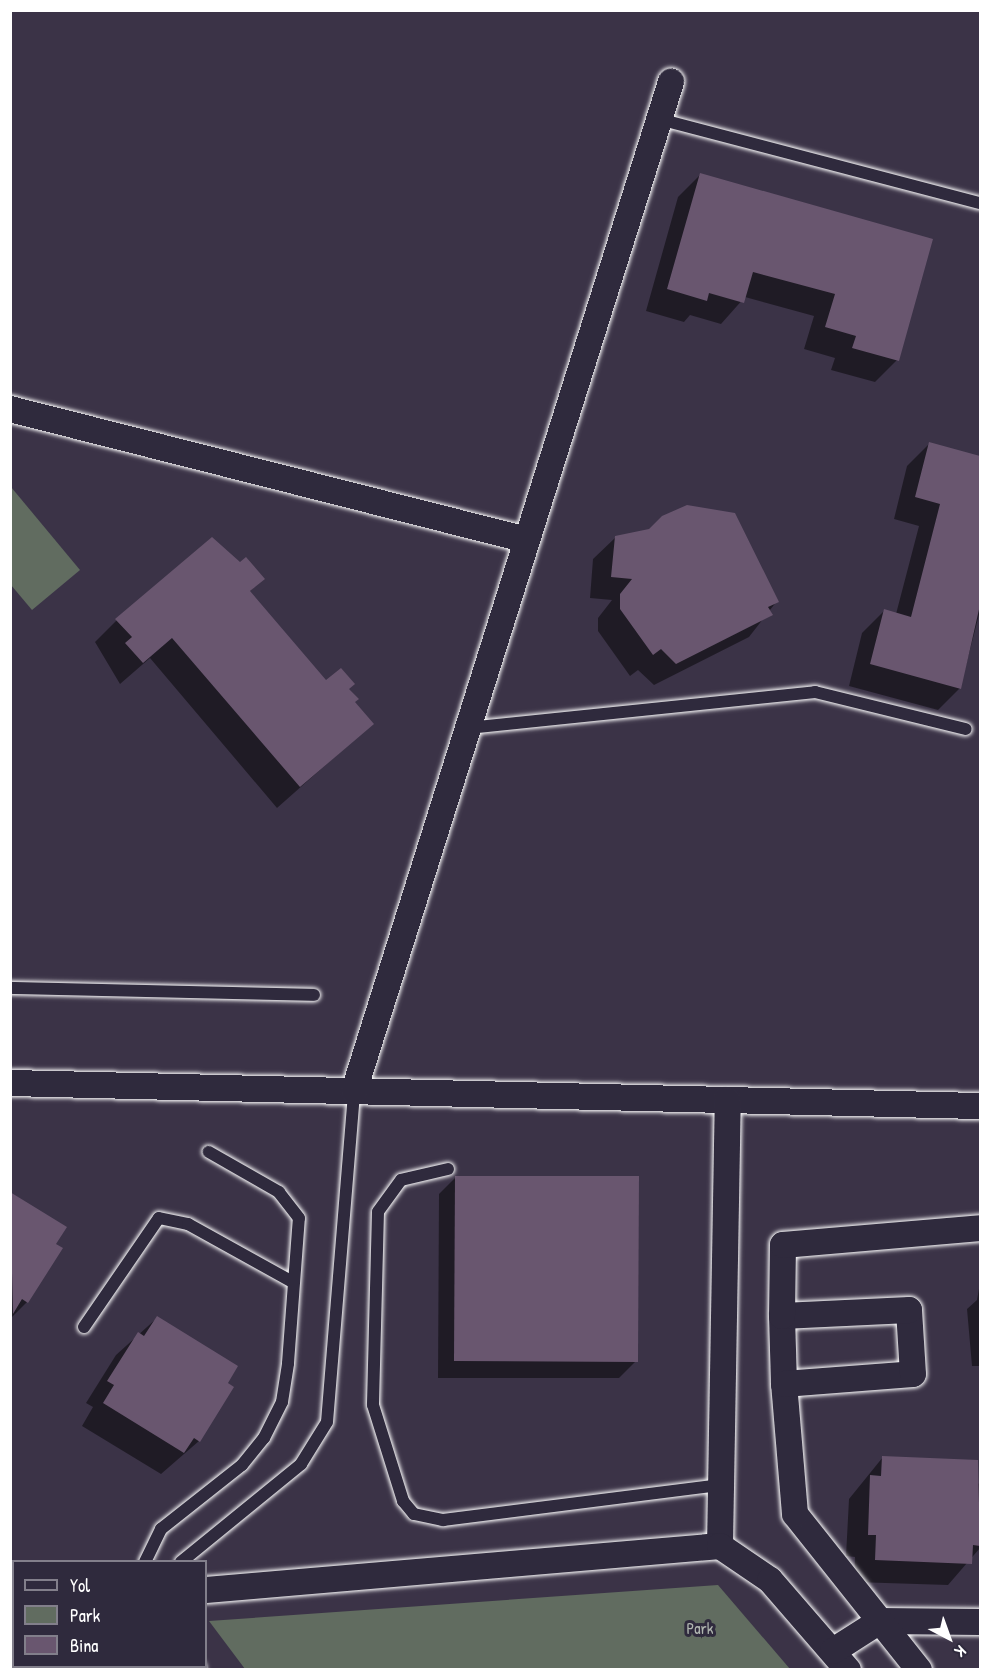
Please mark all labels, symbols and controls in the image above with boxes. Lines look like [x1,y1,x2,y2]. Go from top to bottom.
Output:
legend [12,1560,207,1668]
text: Yol [70,1573,90,1598]
text: Park [70,1603,100,1628]
north arrow [919,1608,979,1668]
park label: Park [687,1618,713,1638]
text: Bina [70,1633,98,1658]
text: K [950,1641,971,1663]

